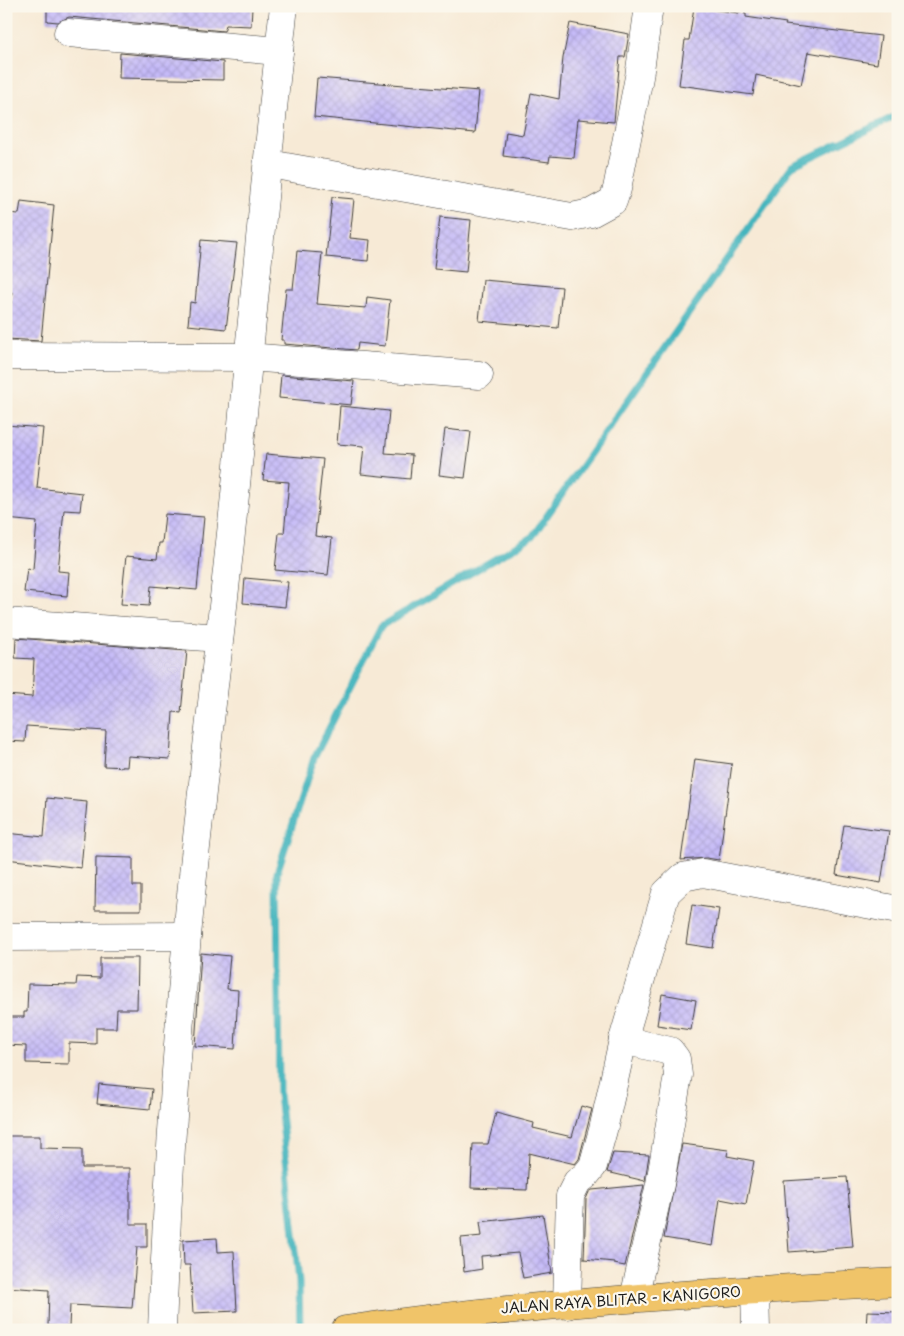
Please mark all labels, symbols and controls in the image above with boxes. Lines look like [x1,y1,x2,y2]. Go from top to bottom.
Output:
street label: JALAN RAYA BLITAR - KANIGORO [500,1281,742,1318]

